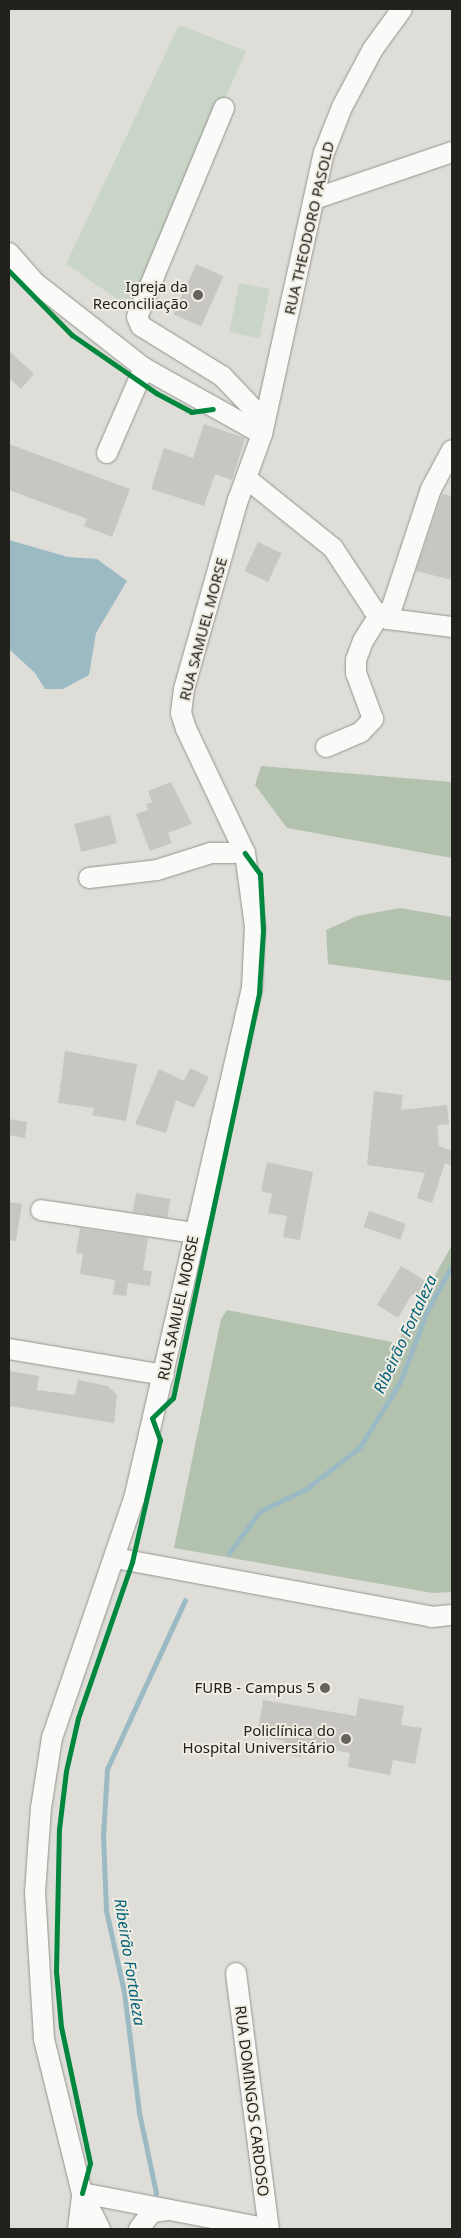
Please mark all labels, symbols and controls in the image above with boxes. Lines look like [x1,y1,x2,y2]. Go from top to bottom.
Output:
street label: RUA THEODORO PASOLD [280,140,338,316]
place label: Igreja da Reconciliação [93,277,188,312]
marker: Igreja da Reconciliação [192,289,204,301]
street label: RUA SAMUEL MORSE [175,556,231,702]
street label: RUA SAMUEL MORSE [154,1234,202,1382]
water label: Ribeirão Fortaleza [369,1272,441,1396]
place label: FURB - Campus 5 [194,1679,315,1697]
marker: FURB - Campus 5 [319,1682,331,1694]
place label: Policlínica do Hospital Universitário [183,1721,335,1756]
marker: Policlínica do Hospital Universitário [339,1732,353,1746]
water label: Ribeirão Fortaleza [110,1897,150,2027]
street label: RUA DOMINGOS CARDOSO [231,2005,273,2197]

